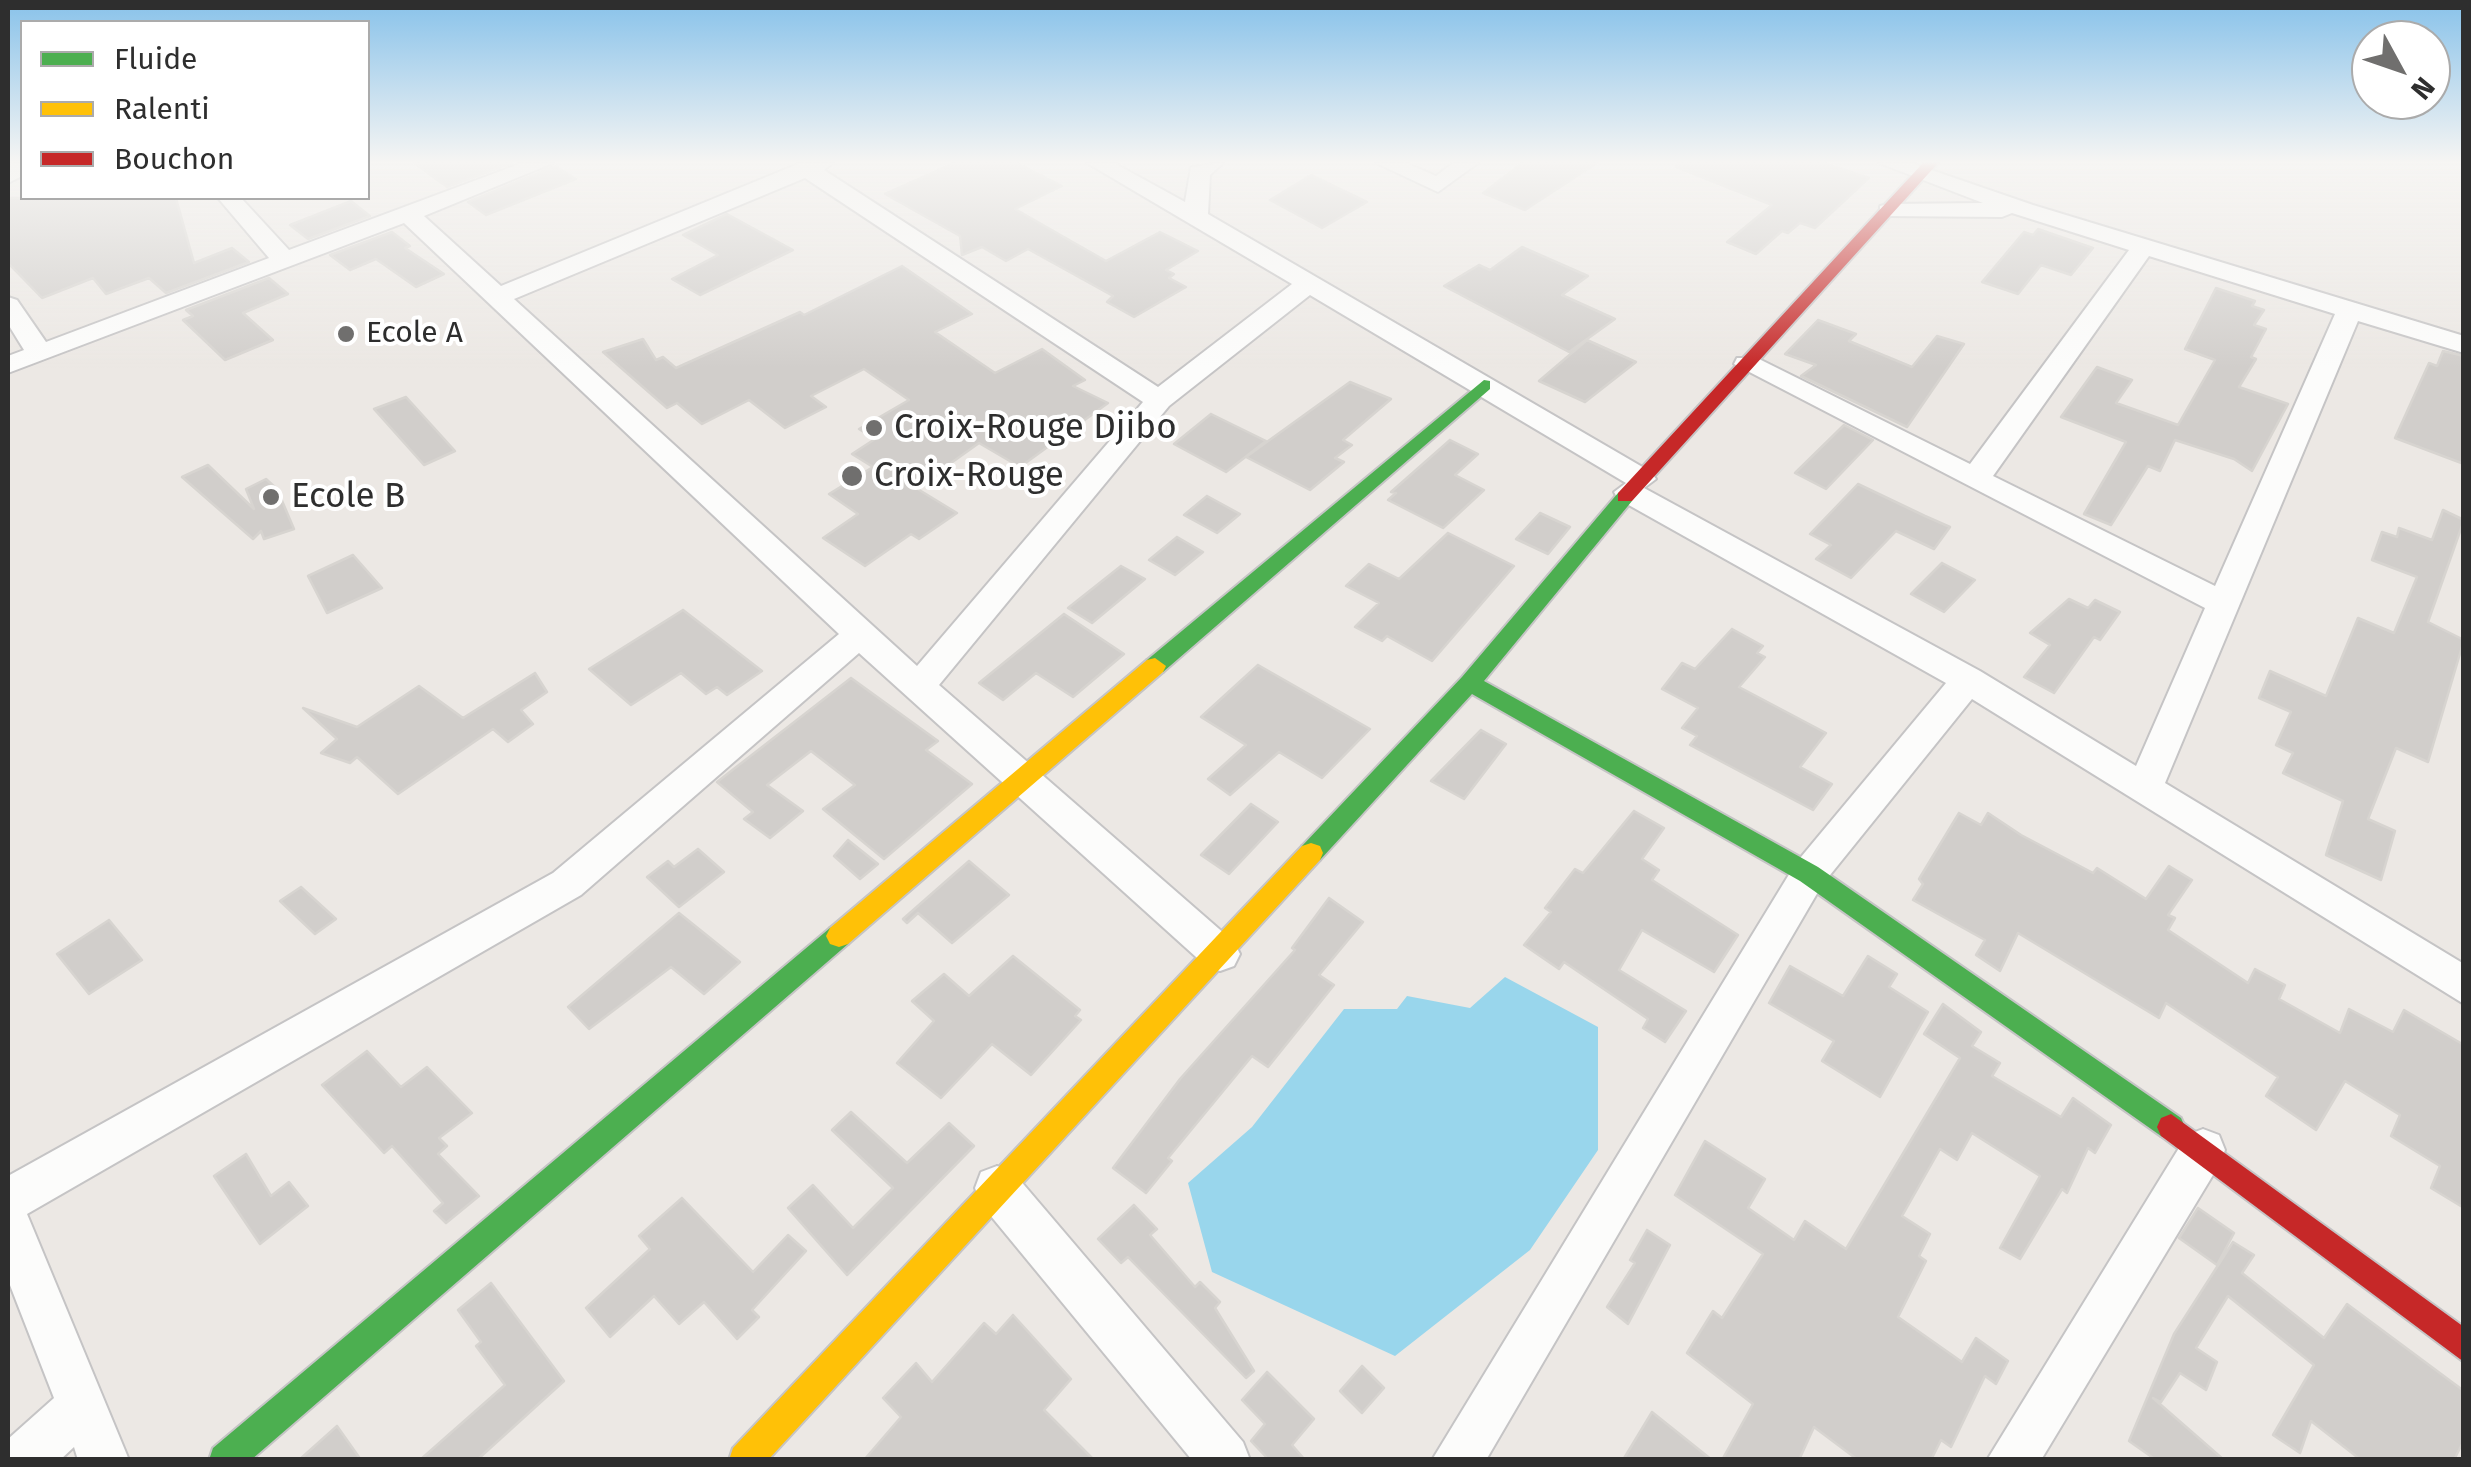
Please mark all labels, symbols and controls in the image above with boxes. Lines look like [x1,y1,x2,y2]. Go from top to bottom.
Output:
legend [20,20,370,200]
north arrow [2351,20,2451,120]
text: Fluide [114,41,197,77]
text: N [2404,71,2441,106]
text: Ralenti [114,91,210,127]
text: Bouchon [114,141,234,177]
place label: Ecole A [366,316,463,352]
marker: Ecole A [335,323,357,345]
place label: Croix-Rouge Djibo [894,407,1177,449]
marker: Croix-Rouge Djibo [863,417,885,439]
place label: Croix-Rouge [874,455,1064,497]
marker: Croix-Rouge [839,463,865,489]
place label: Ecole B [291,476,405,518]
marker: Ecole B [260,486,282,508]

